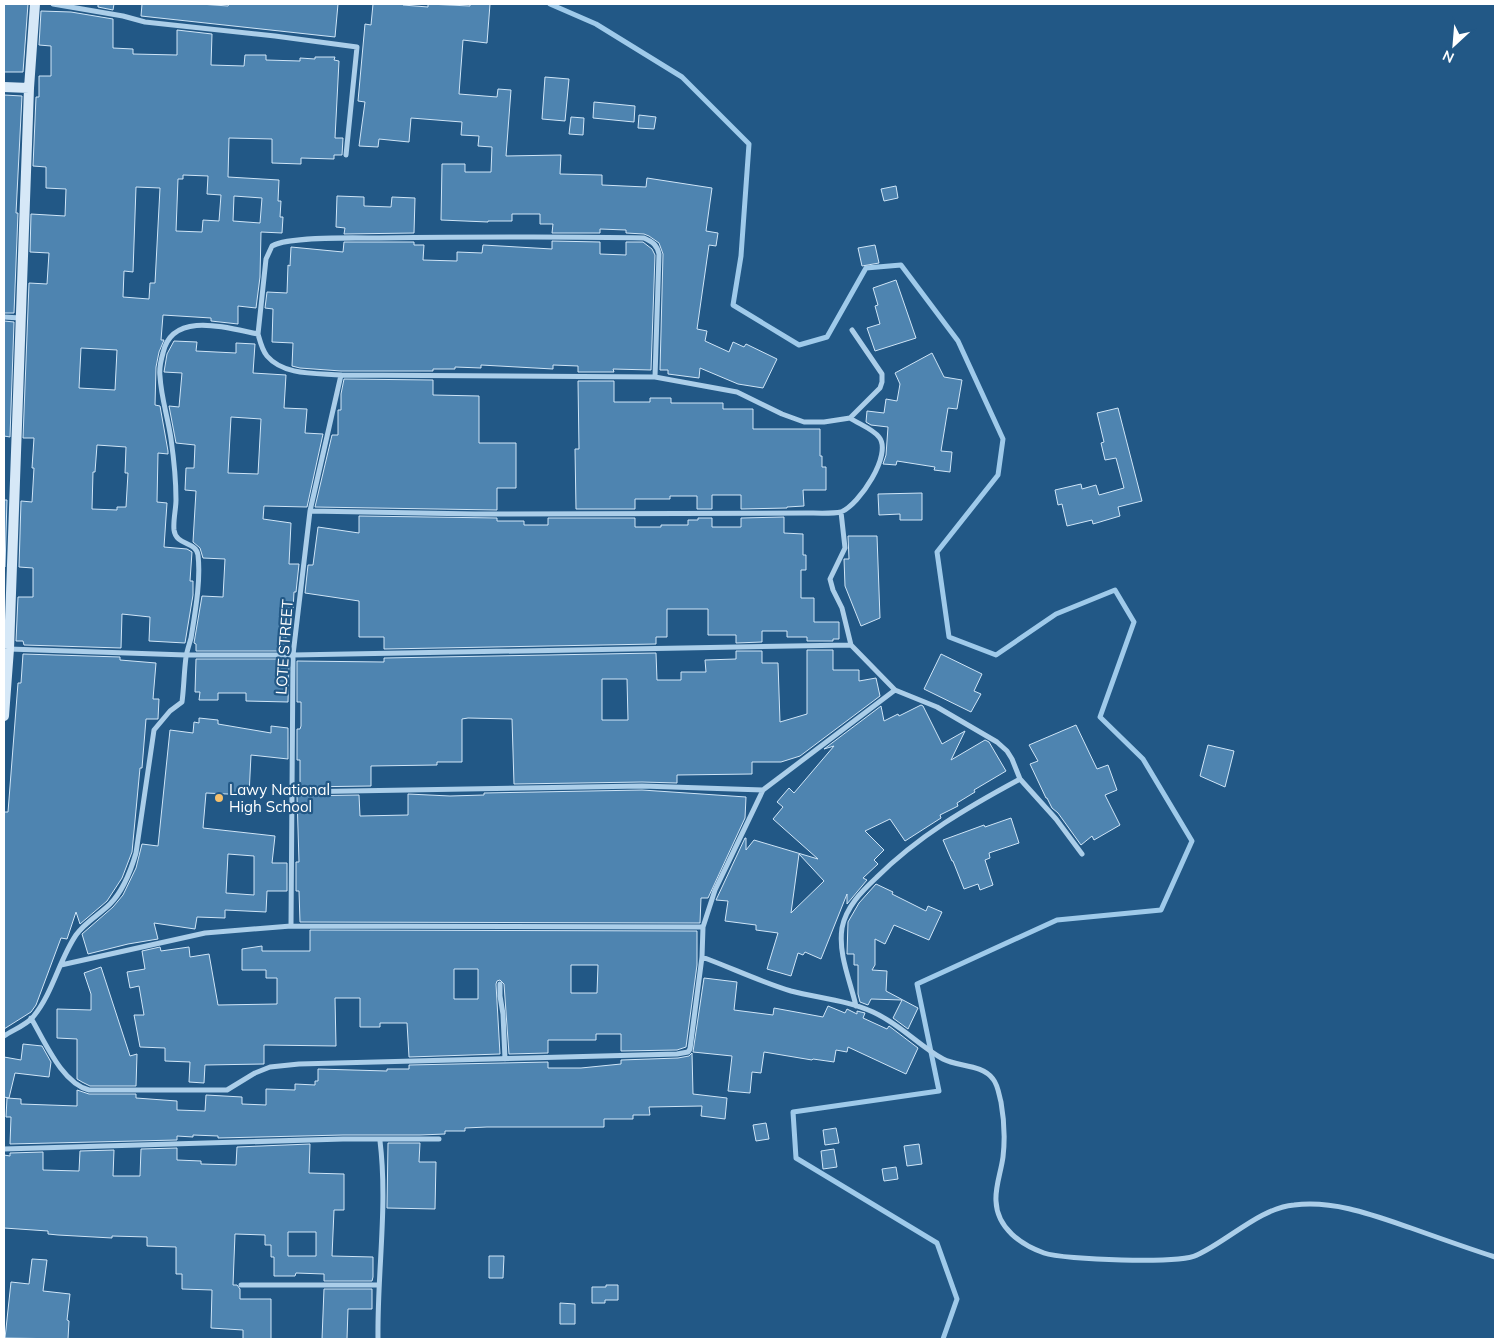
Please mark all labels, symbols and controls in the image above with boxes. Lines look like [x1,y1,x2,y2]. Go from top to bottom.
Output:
north arrow [1429,20,1479,70]
text: N [1440,46,1457,67]
street label: LOTE STREET [271,599,297,695]
place label: Lawy National High School [229,780,330,816]
marker: Lawy National High School [213,792,225,804]

